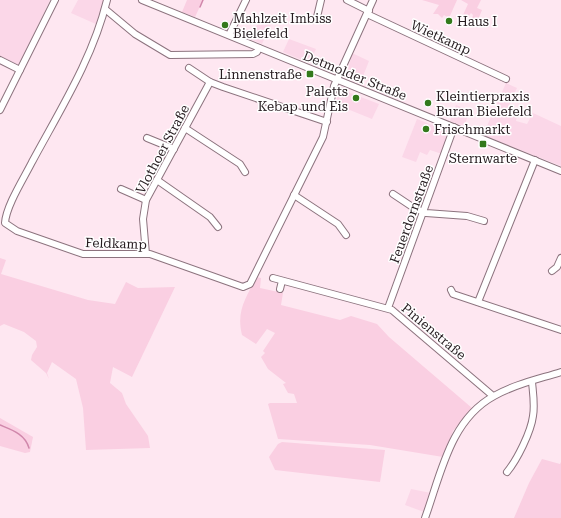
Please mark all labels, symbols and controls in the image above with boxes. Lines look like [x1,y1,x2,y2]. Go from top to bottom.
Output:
place label: Mahlzeit Imbiss Bielefeld [233,11,331,41]
place label: Haus I [457,14,497,29]
marker: Haus I [444,16,454,26]
street label: Wietkamp [408,17,473,58]
marker: Mahlzeit Imbiss Bielefeld [220,20,230,30]
street label: Detmolder Straße [301,48,409,103]
place label: Linnenstraße [219,67,302,82]
marker: Linnenstraße [305,69,315,79]
place label: Paletts Kebap und Eis [258,84,348,114]
place label: Kleintierpraxis Buran Bielefeld [436,89,533,119]
marker: Paletts Kebap und Eis [351,93,361,103]
marker: Kleintierpraxis Buran Bielefeld [423,98,433,108]
street label: Vlothoer Straße [133,102,192,196]
place label: Frischmarkt [434,122,510,137]
marker: Frischmarkt [421,124,431,134]
marker: Sternwarte [478,139,488,149]
place label: Sternwarte [449,151,517,166]
street label: Feuerdornstraße [387,163,436,265]
street label: Feldkamp [85,235,147,252]
street label: Pinienstraße [399,300,469,363]

